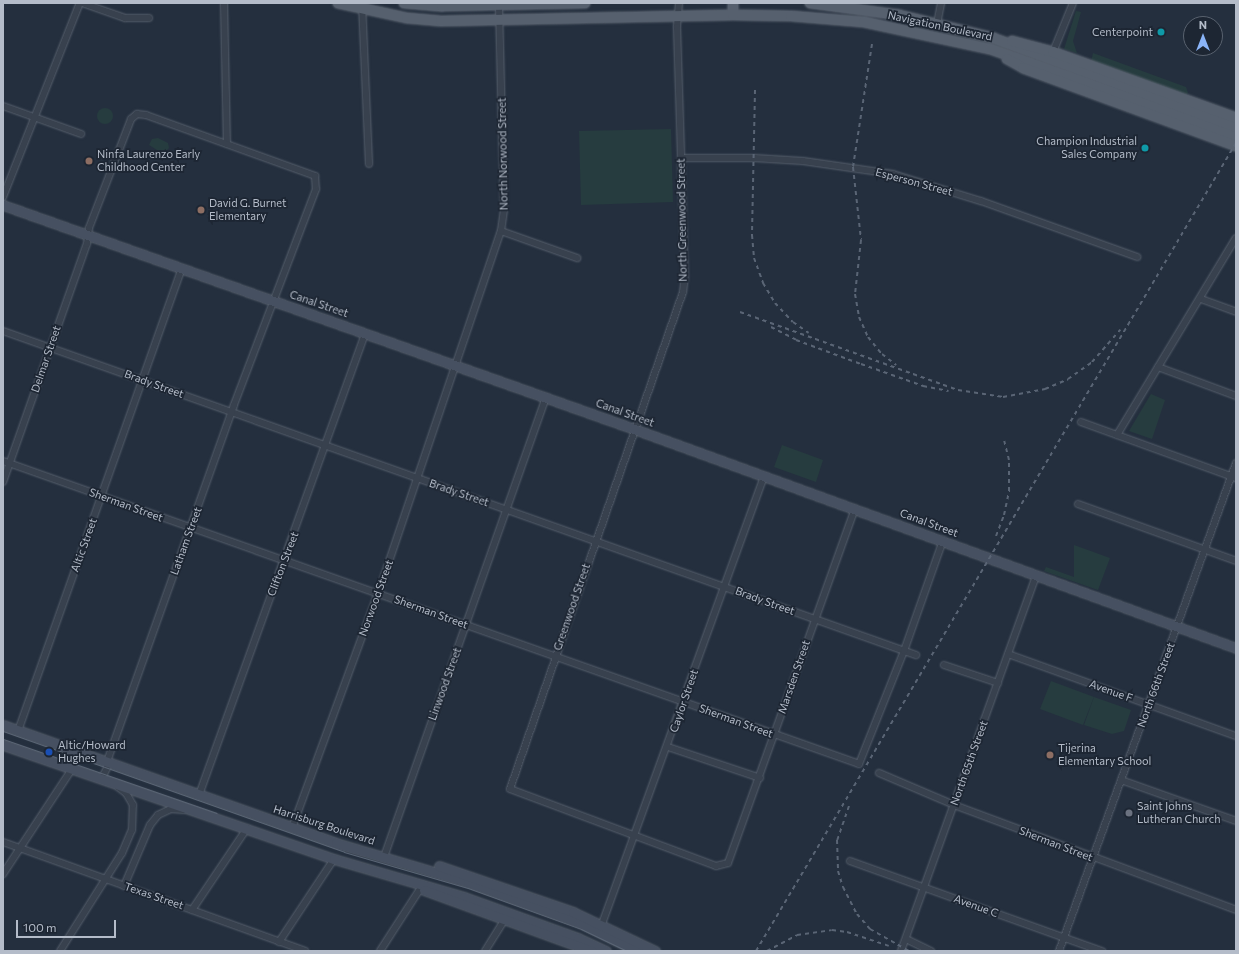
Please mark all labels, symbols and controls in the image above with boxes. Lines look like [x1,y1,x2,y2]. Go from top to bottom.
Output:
street label: Navigation Boulevard [887,8,993,44]
north arrow [1183,16,1223,56]
text: N [1199,18,1207,31]
place label: Centerpoint [1092,25,1153,39]
marker: Centerpoint [1156,27,1166,37]
street label: North Norwood Street [495,98,511,210]
place label: Champion Industrial Sales Company [1036,135,1137,161]
marker: Champion Industrial Sales Company [1140,143,1150,153]
place label: Ninfa Laurenzo Early Childhood Center [97,148,200,174]
marker: Ninfa Laurenzo Early Childhood Center [84,156,94,166]
street label: North Greenwood Street [674,158,690,282]
street label: Esperson Street [874,165,954,199]
place label: David G. Burnet Elementary [209,197,287,223]
marker: David G. Burnet Elementary [196,205,206,215]
street label: Canal Street [288,288,350,320]
street label: Delmar Street [28,324,64,394]
street label: Brady Street [122,367,186,401]
street label: Canal Street [594,396,656,430]
street label: Brady Street [427,477,491,509]
street label: Sherman Street [87,485,165,525]
street label: Latham Street [168,505,204,577]
street label: Canal Street [898,506,960,540]
street label: Altic Street [68,516,100,574]
street label: Clifton Street [265,530,301,598]
street label: Norwood Street [356,558,396,638]
street label: Greenwood Street [551,562,593,652]
street label: Brady Street [733,584,797,618]
street label: Sherman Street [392,592,470,632]
street label: Marsden Street [775,638,813,716]
street label: North 66th Street [1134,641,1178,729]
street label: Linwood Street [426,646,464,722]
street label: Caylor Street [667,668,701,734]
street label: Avenue F [1088,677,1134,705]
street label: Sherman Street [697,701,775,741]
street label: North 65th Street [948,719,990,807]
place label: Altic/Howard Hughes [58,739,126,765]
place label: Tijerina Elementary School [1058,742,1151,768]
marker: Altic/Howard Hughes [43,746,55,758]
marker: Tijerina Elementary School [1045,750,1055,760]
place label: Saint Johns Lutheran Church [1137,800,1220,826]
street label: Harrisburg Boulevard [272,802,376,848]
marker: Saint Johns Lutheran Church [1124,808,1134,818]
street label: Sherman Street [1017,824,1095,864]
street label: Texas Street [123,880,185,912]
street label: Avenue C [952,892,1000,920]
scale bar [18,912,118,938]
text: 100 m [23,920,57,934]

